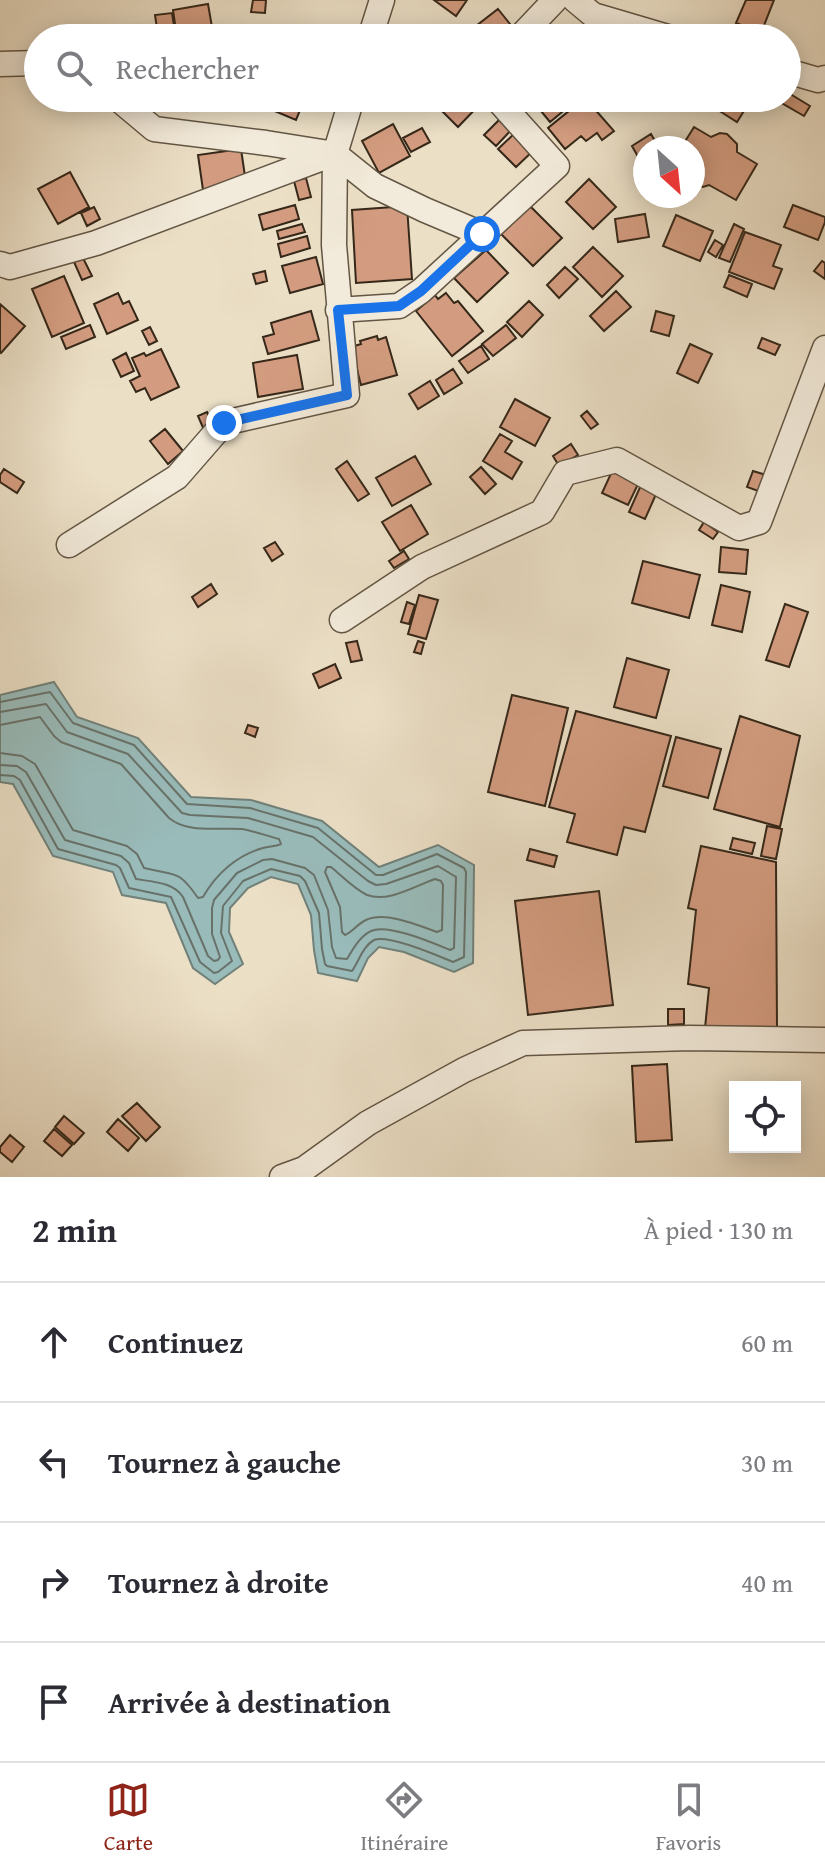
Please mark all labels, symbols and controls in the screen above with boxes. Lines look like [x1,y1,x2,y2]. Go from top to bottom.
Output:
search box [24,24,801,112]
icon: search [52,46,96,90]
text: Rechercher [116,46,259,90]
north arrow [633,136,705,208]
route start [464,216,500,252]
route end [206,405,242,441]
map controls [729,1081,801,1153]
button: locate [729,1081,801,1153]
text: 2 min [32,1205,117,1254]
text: À pied · 130 m [644,1210,793,1249]
icon: ahead [32,1320,76,1364]
text: Continuez [108,1320,243,1364]
text: 60 m [741,1323,793,1362]
icon: left [32,1440,76,1484]
text: Tournez à gauche [108,1440,341,1484]
text: 30 m [741,1443,793,1482]
icon: right [32,1560,76,1604]
text: Tournez à droite [108,1560,329,1604]
text: 40 m [741,1563,793,1602]
icon: arrive [32,1680,76,1724]
text: Arrivée à destination [108,1680,390,1724]
tab: Carte [104,1778,153,1858]
tab: Itinéraire [360,1778,448,1858]
tab: Favoris [656,1778,721,1858]

